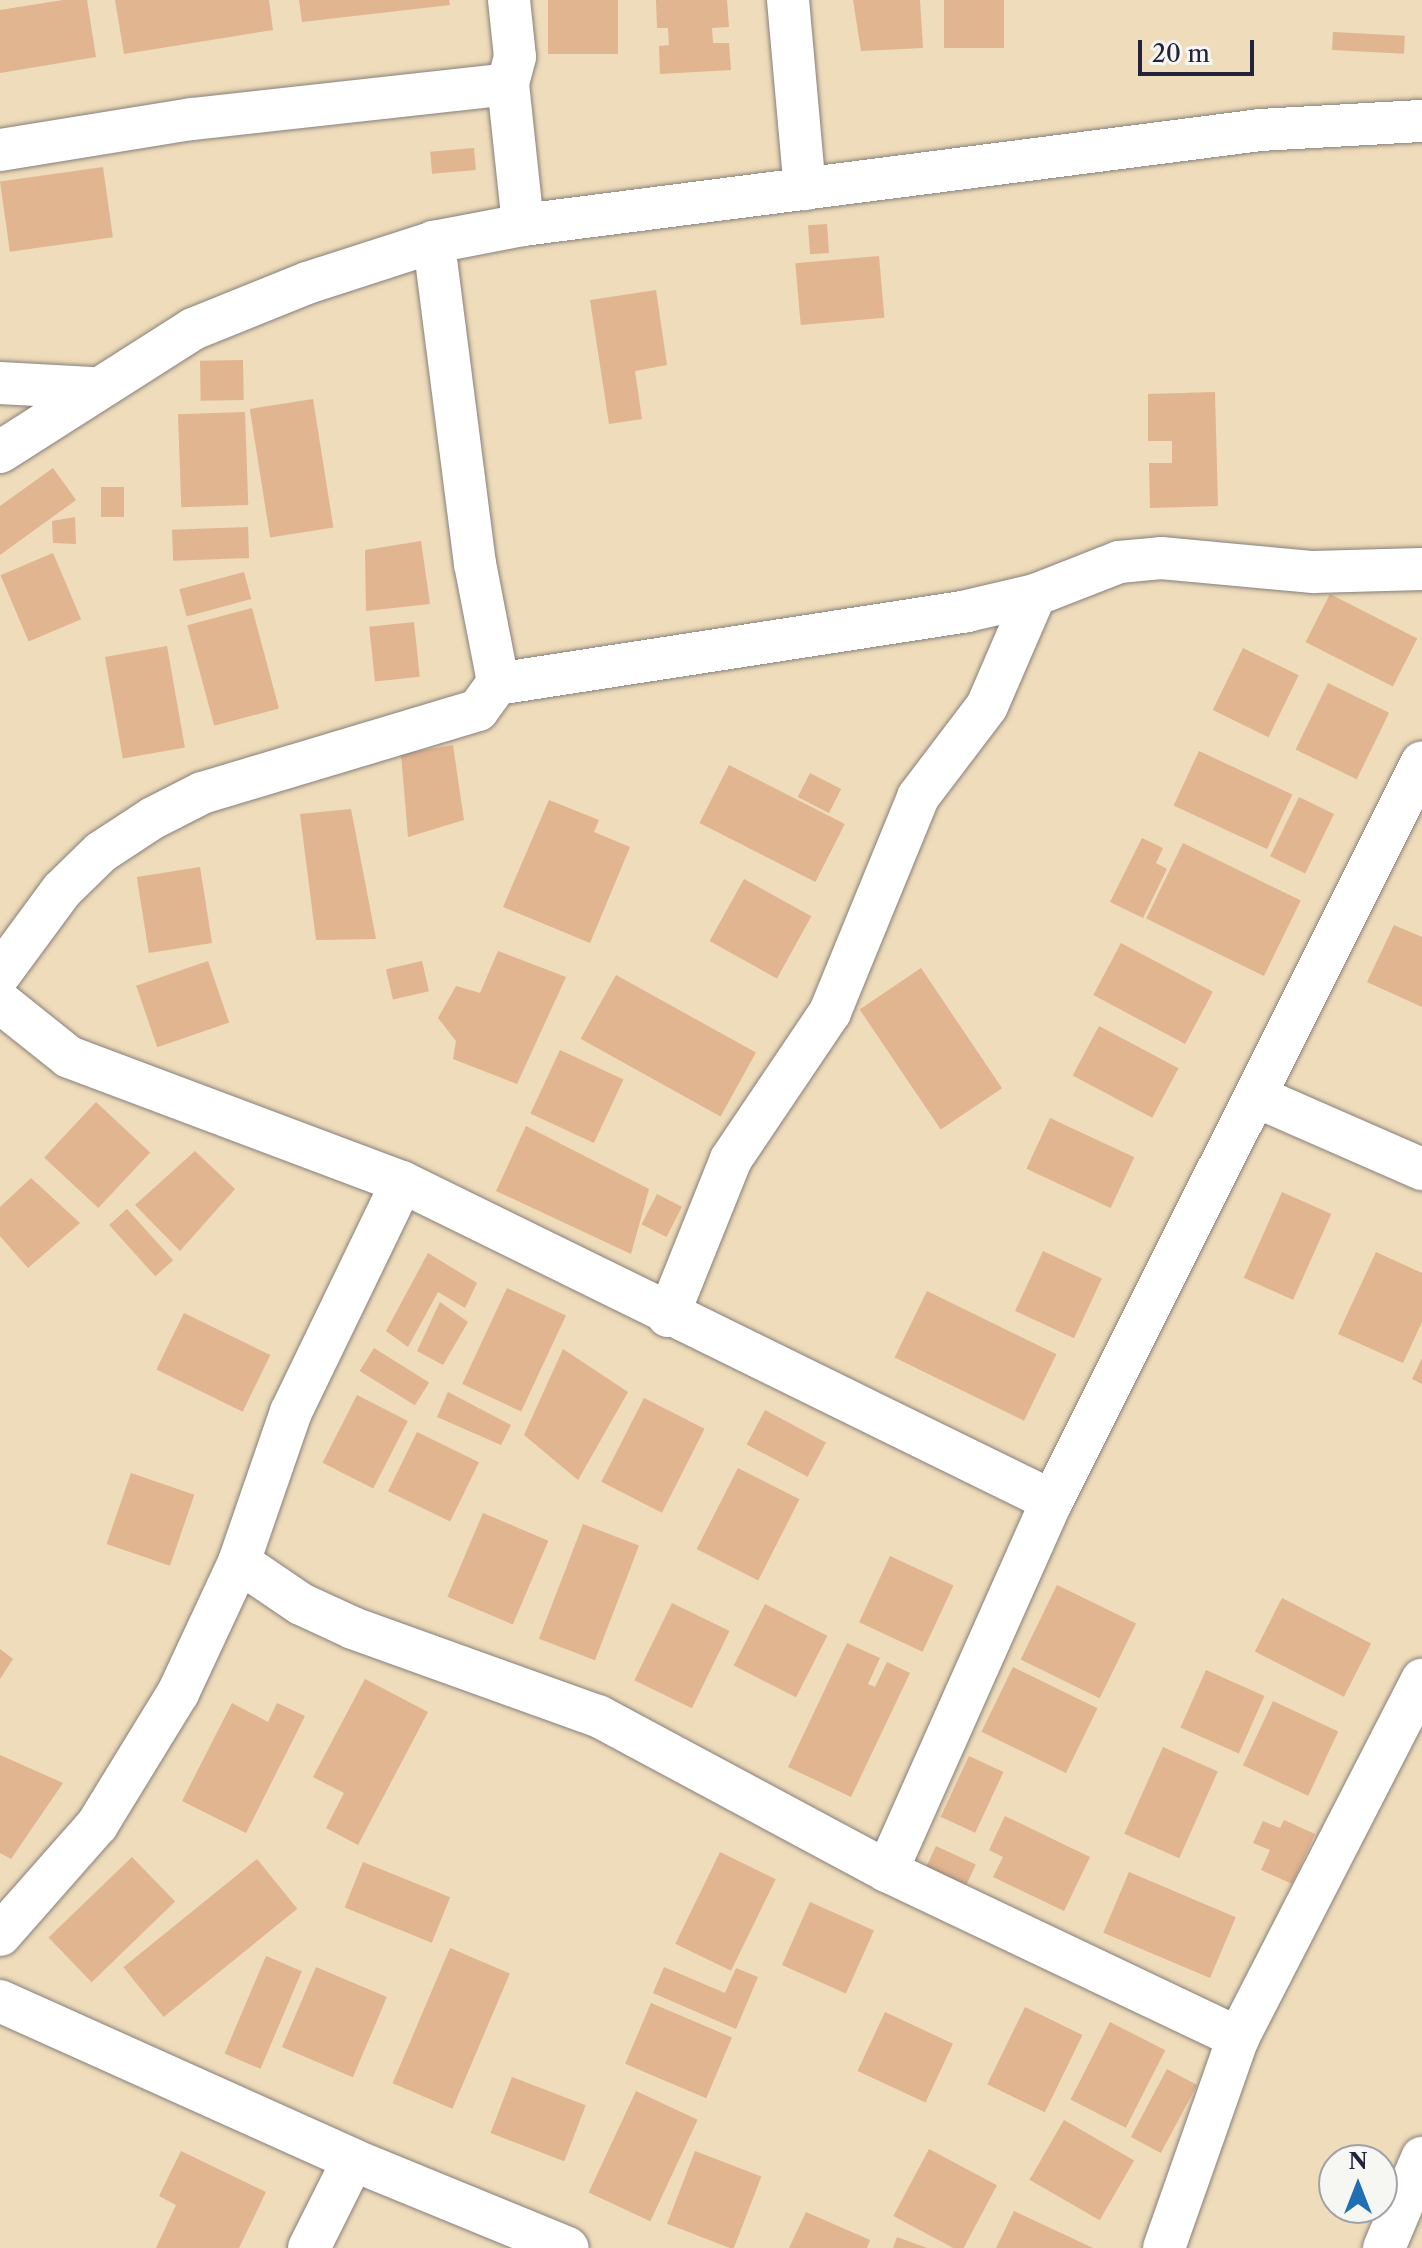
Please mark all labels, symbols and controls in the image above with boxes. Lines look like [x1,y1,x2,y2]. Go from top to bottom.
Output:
scale bar [1142,24,1258,74]
text: 20 m [1152,39,1210,68]
north arrow [1318,2144,1398,2224]
text: N [1348,2148,1368,2175]

